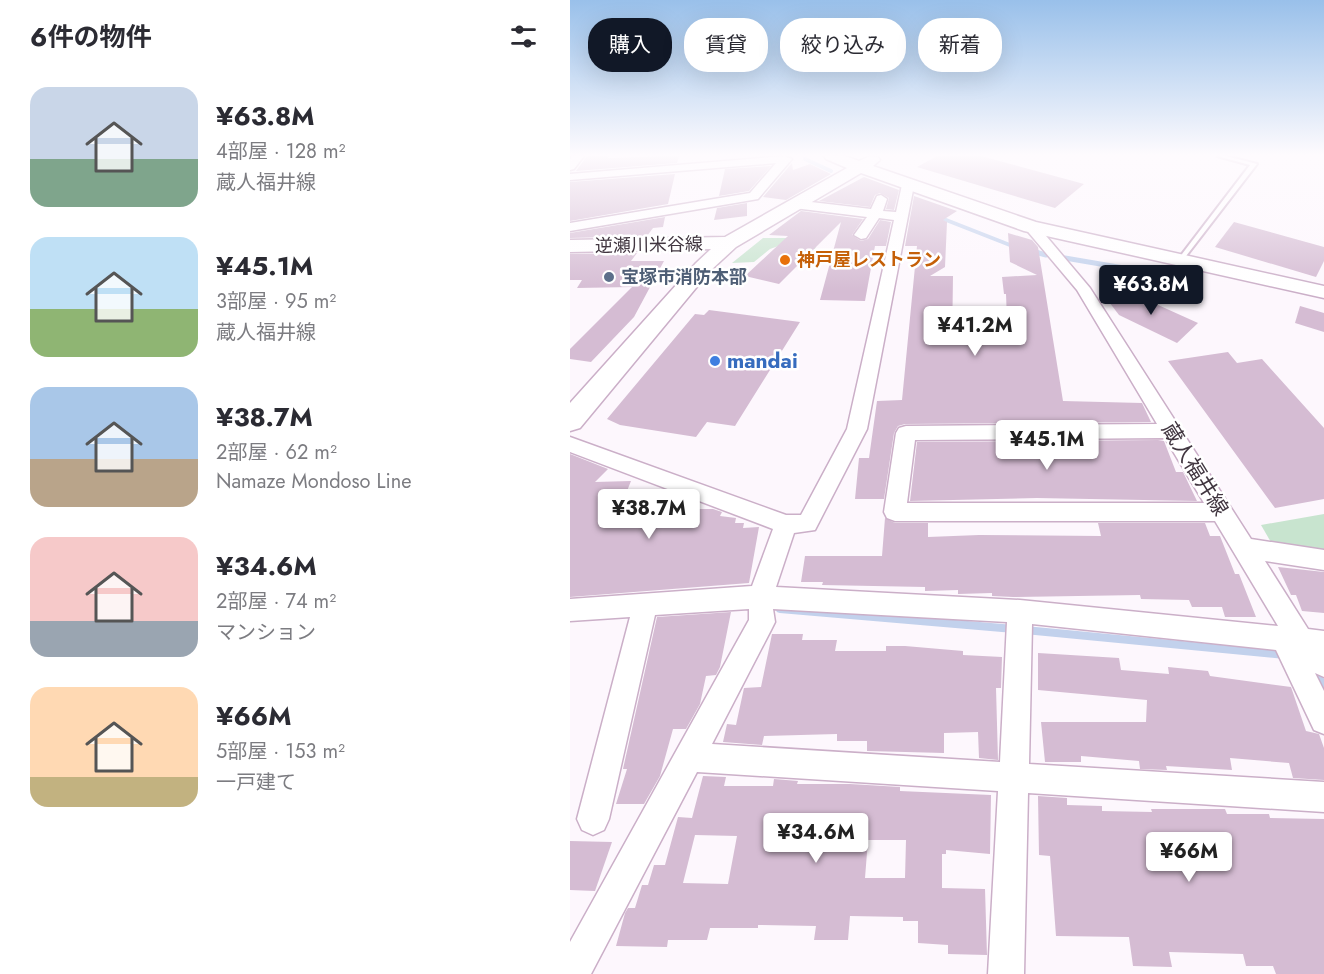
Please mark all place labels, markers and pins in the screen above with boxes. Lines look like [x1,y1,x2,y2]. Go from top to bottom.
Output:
place label: 神戸屋レストラン [797,247,941,273]
marker: 神戸屋レストラン [778,253,792,267]
place label: 宝塚市消防本部 [621,264,747,290]
pin: ¥63.8M [1102,265,1200,316]
marker: 宝塚市消防本部 [602,270,616,284]
pin: ¥41.2M [926,306,1024,357]
place label: mandai [727,346,798,376]
marker: mandai [708,354,722,368]
pin: ¥45.1M [998,420,1096,471]
pin: ¥38.7M [600,489,698,540]
pin: ¥34.6M [767,813,865,864]
pin: ¥66M [1153,832,1225,883]

